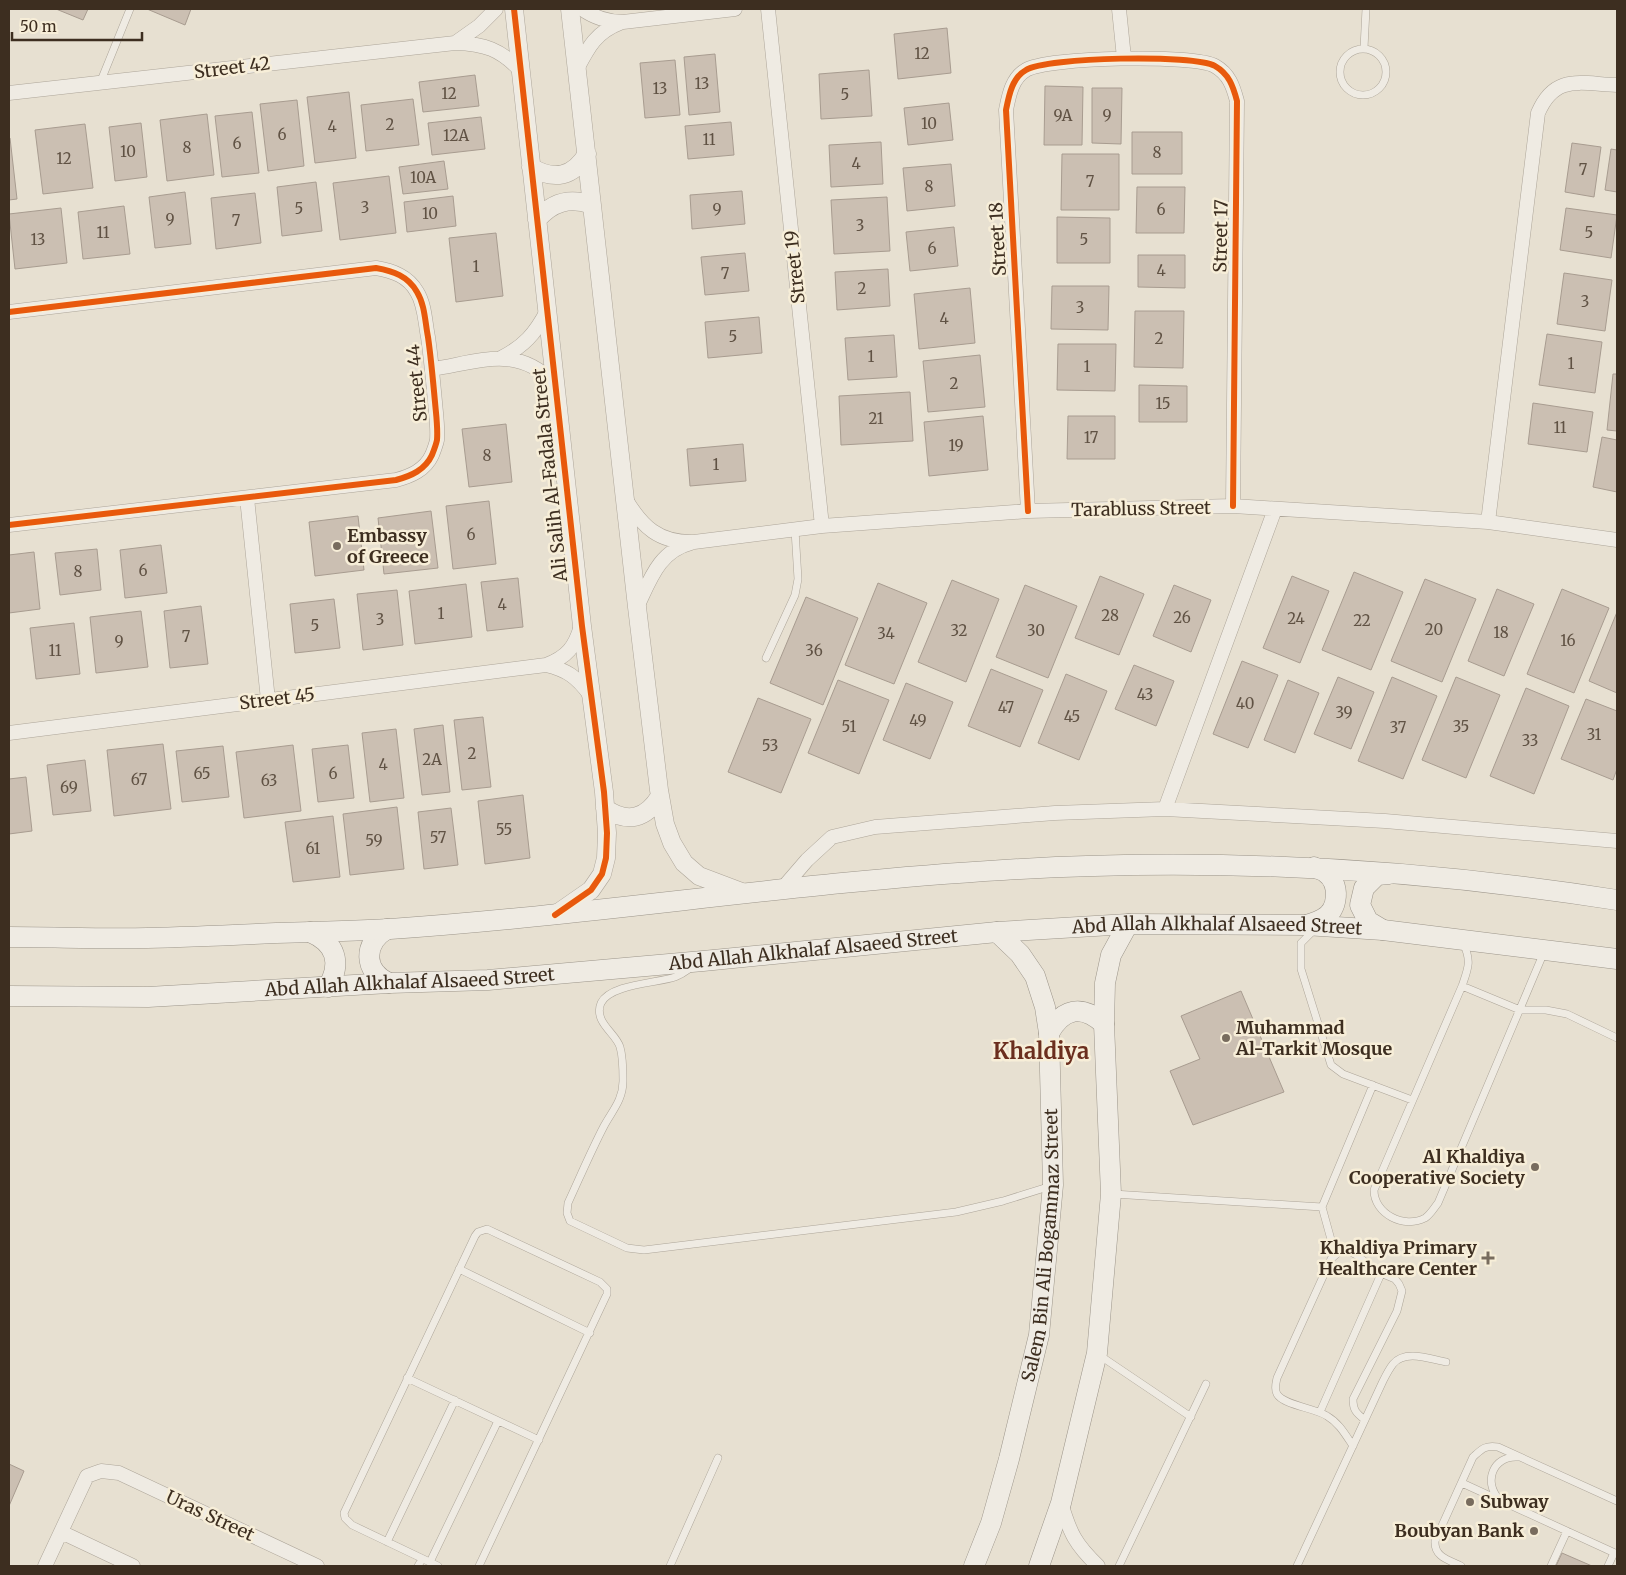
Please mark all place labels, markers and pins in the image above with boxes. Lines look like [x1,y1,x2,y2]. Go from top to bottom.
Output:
place label: Embassy of Greece [347,524,429,568]
marker: Embassy of Greece [331,540,343,552]
place label: Muhammad Al-Tarkit Mosque [1235,1016,1393,1060]
marker: Muhammad Al-Tarkit Mosque [1220,1032,1232,1044]
place label: Al Khaldiya Cooperative Society [1349,1145,1525,1189]
marker: Al Khaldiya Cooperative Society [1529,1161,1541,1173]
place label: Khaldiya Primary Healthcare Center [1318,1236,1477,1280]
marker: Khaldiya Primary Healthcare Center [1481,1251,1495,1265]
place label: Subway [1480,1490,1549,1513]
marker: Subway [1464,1496,1476,1508]
place label: Boubyan Bank [1394,1519,1524,1542]
marker: Boubyan Bank [1528,1525,1540,1537]

